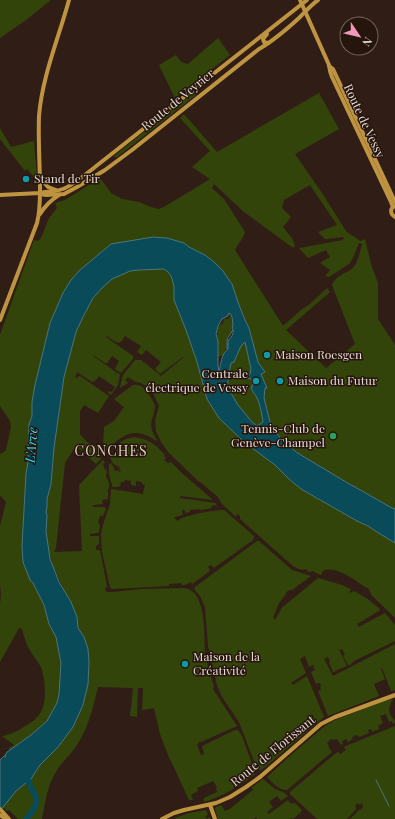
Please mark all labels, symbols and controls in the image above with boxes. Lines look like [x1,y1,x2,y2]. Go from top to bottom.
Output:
north arrow [339,16,379,56]
text: N [359,34,376,50]
street label: Route de Veyrier [138,64,218,134]
street label: Route de Vessy [341,81,389,160]
place label: Stand de Tir [34,170,101,186]
marker: Stand de Tir [21,174,31,184]
place label: Maison Roesgen [275,346,362,362]
marker: Maison Roesgen [262,350,272,360]
place label: Centrale électrique de Vessy [146,365,248,395]
place label: Maison du Futur [288,372,378,388]
marker: Centrale électrique de Vessy [251,376,261,386]
marker: Maison du Futur [275,376,285,386]
place label: Tennis-Club de Genève-Champel [231,420,326,450]
water label: L'Arve [20,426,41,464]
marker: Tennis-Club de Genève-Champel [328,431,338,441]
district label: CONCHES [75,441,148,460]
place label: Maison de la Créativité [193,648,260,678]
marker: Maison de la Créativité [180,659,190,669]
street label: Route de Florissant [227,711,319,789]

